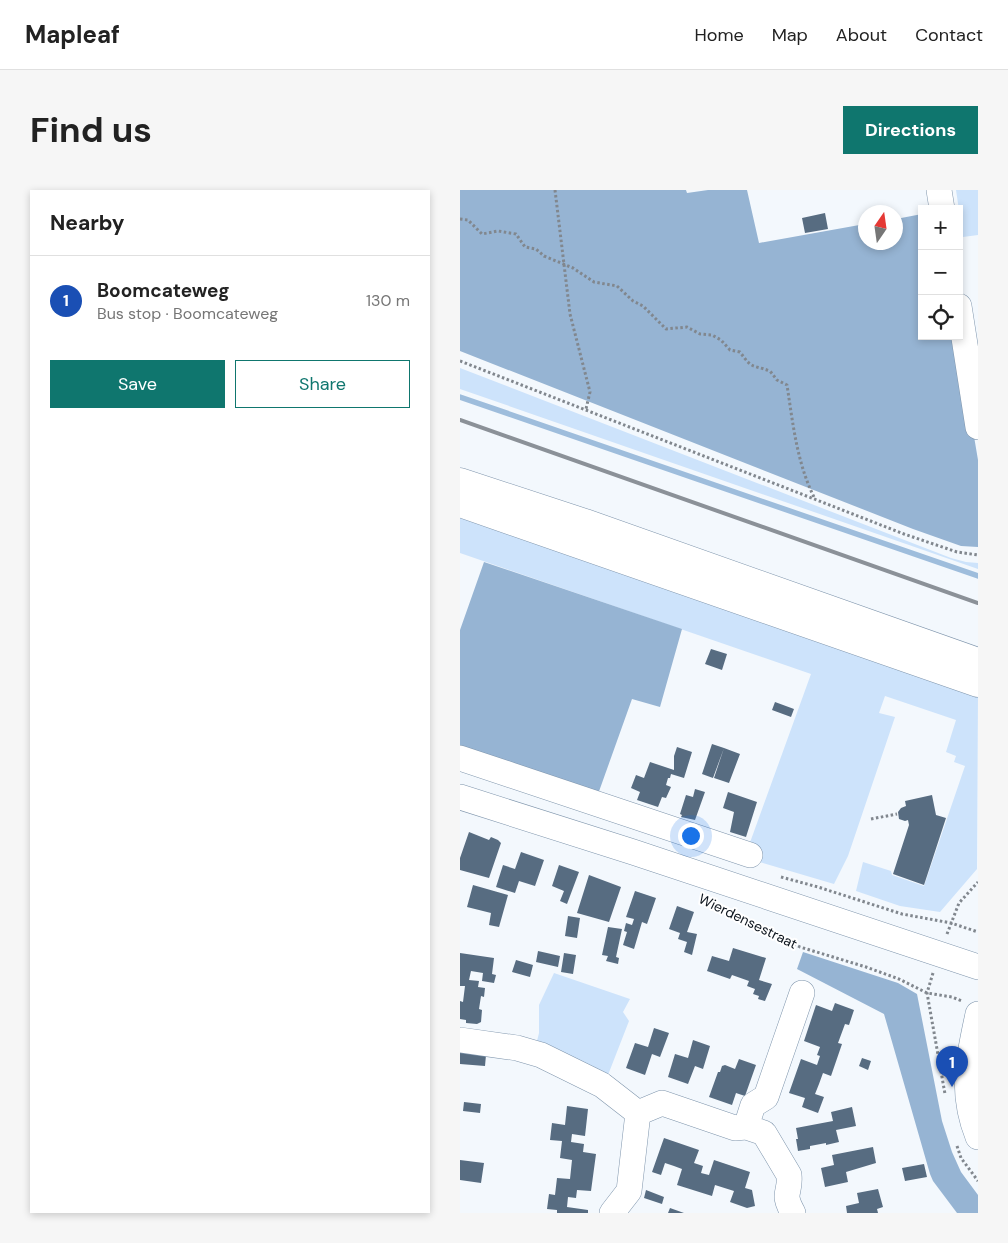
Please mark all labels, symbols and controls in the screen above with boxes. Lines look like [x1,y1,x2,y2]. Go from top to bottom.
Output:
text: Mapleaf [25,19,120,50]
text: Home [694,23,744,47]
text: Map [772,23,808,47]
text: About [836,23,887,47]
text: Contact [915,23,983,47]
button: Directions [843,106,978,154]
text: Find us [30,107,152,153]
north arrow [858,205,903,250]
map controls [918,205,963,340]
button: + [918,205,963,250]
text: Nearby [50,209,124,237]
button: − [918,250,963,295]
text: Boomcateweg [97,278,230,303]
text: 1 [63,290,69,311]
text: 130 m [366,290,410,311]
button: locate [918,295,963,340]
text: Bus stop · Boomcateweg [97,303,278,324]
button: Save [50,360,225,408]
button: Share [235,360,410,408]
your location [678,823,704,849]
street label: Wierdensestraat [696,889,800,953]
pin: 1 [936,1046,968,1087]

